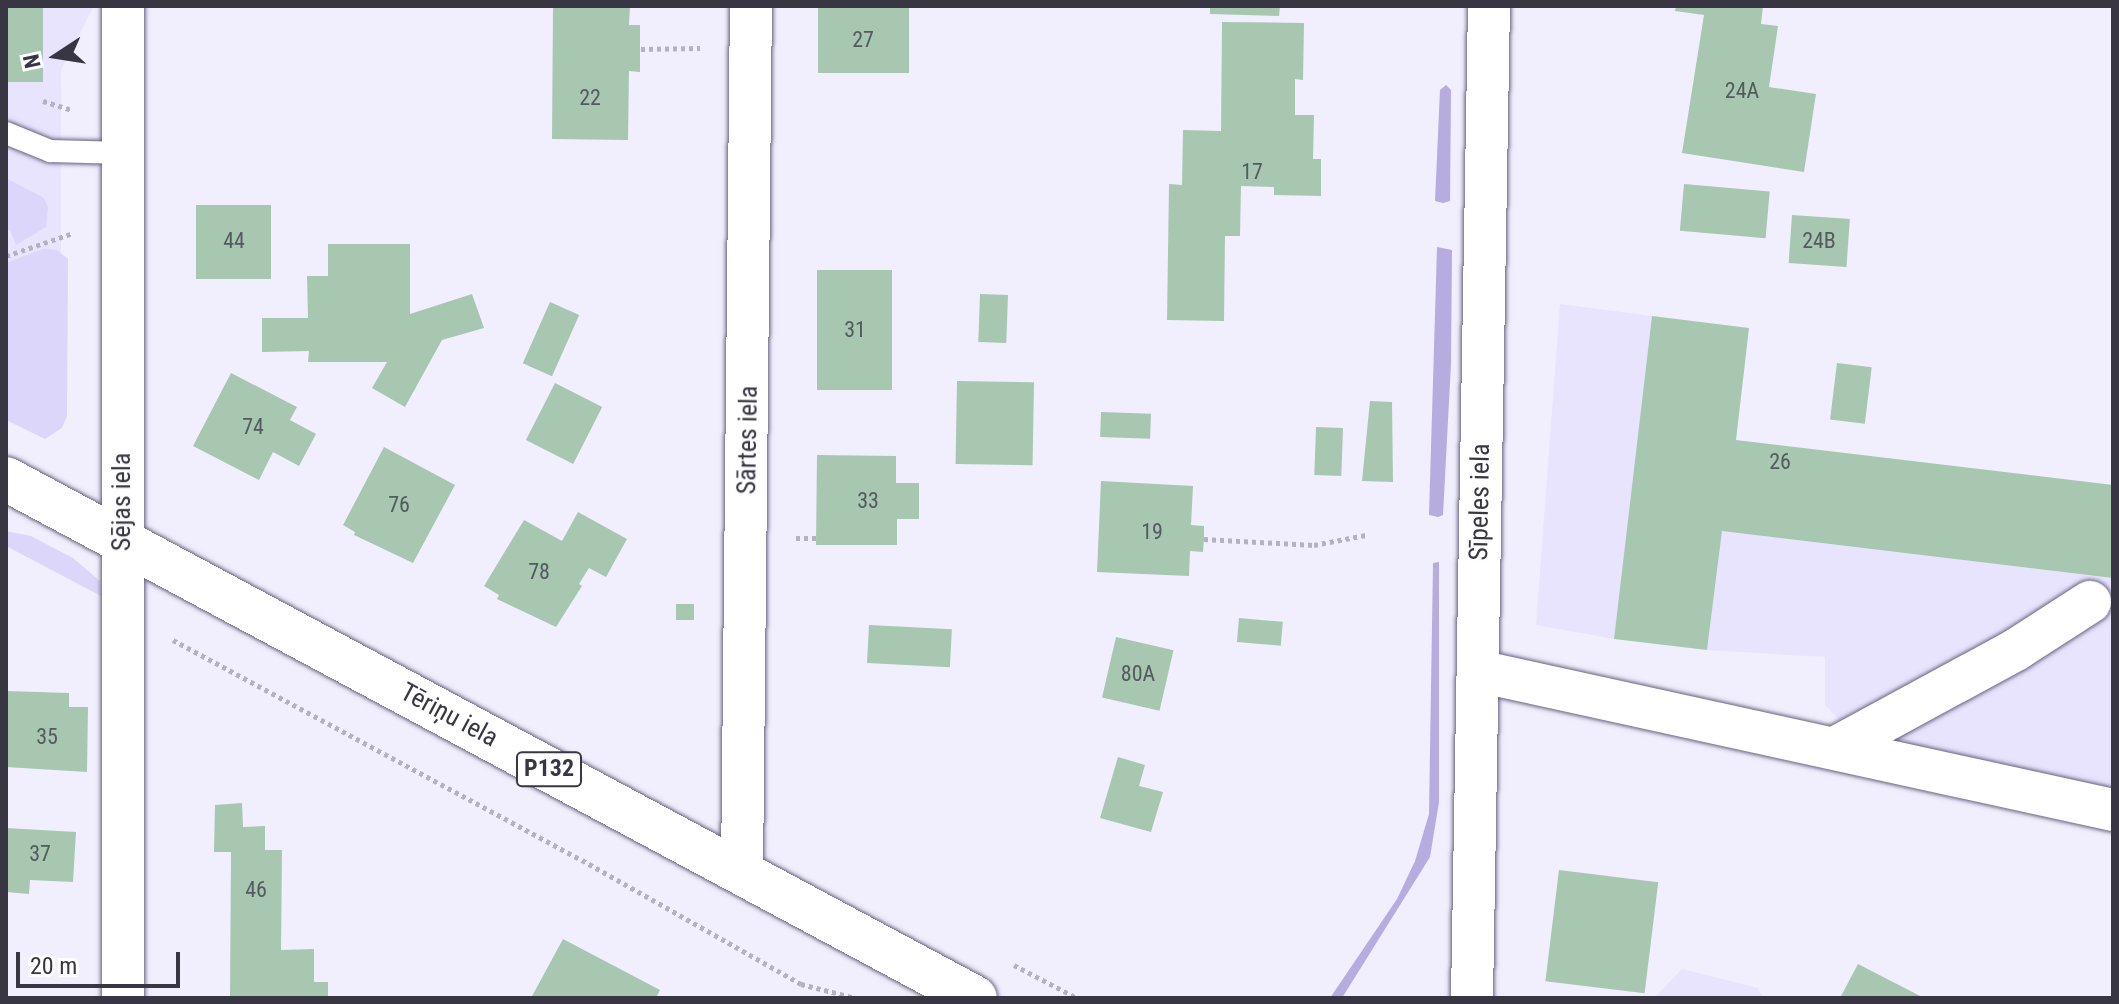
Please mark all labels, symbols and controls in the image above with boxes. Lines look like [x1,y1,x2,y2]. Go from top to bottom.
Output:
north arrow [16,16,96,96]
house number: 27 [852,27,874,53]
text: N [18,52,46,70]
house number: 24A [1725,78,1759,104]
house number: 22 [579,85,601,111]
house number: 17 [1241,159,1263,185]
house number: 44 [223,228,245,254]
house number: 24B [1802,228,1836,254]
house number: 31 [844,317,866,343]
street label: Sārtes iela [731,385,765,495]
house number: 74 [242,414,264,440]
street label: Sīpeles iela [1463,443,1497,561]
house number: 26 [1769,449,1791,475]
street label: Sējas iela [106,453,138,551]
house number: 33 [857,488,879,514]
house number: 76 [388,492,410,518]
house number: 19 [1141,519,1163,545]
house number: 78 [528,559,550,585]
house number: 80A [1121,661,1155,687]
street label: Tēriņu iela [395,676,503,754]
house number: 35 [36,724,58,750]
road number: P132 [515,749,583,789]
house number: 37 [29,841,51,867]
house number: 46 [245,877,267,903]
scale bar [20,936,184,986]
text: 20 m [30,952,77,980]

